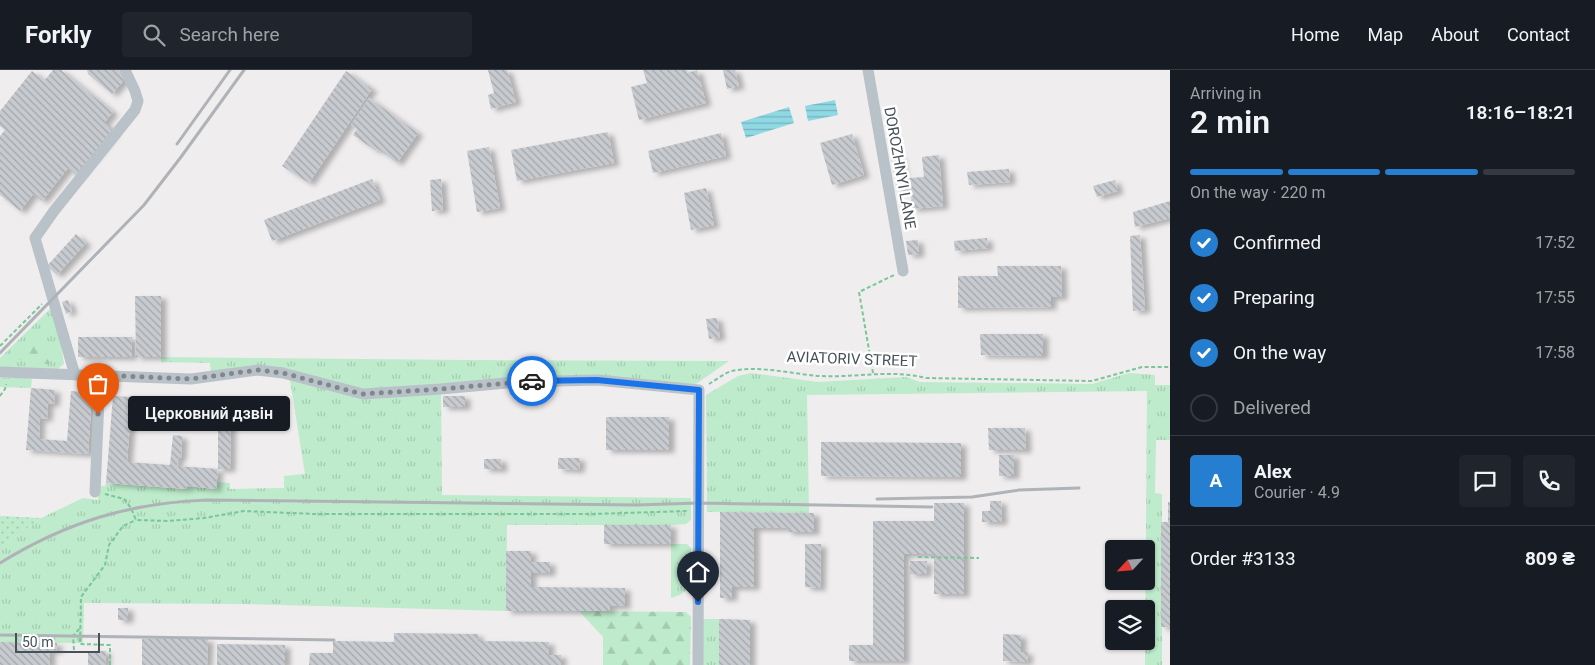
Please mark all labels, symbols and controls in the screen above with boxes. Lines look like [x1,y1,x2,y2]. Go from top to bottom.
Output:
search box [122,12,472,57]
text: Forkly [25,21,92,49]
icon: search [140,21,168,49]
text: Search here [180,23,279,46]
text: Home [1291,24,1340,45]
text: Map [1368,24,1403,45]
text: About [1431,24,1479,45]
text: Contact [1507,24,1570,45]
text: Arriving in [1190,84,1261,103]
text: 18:16–18:21 [1466,101,1575,124]
text: 2 min [1190,103,1270,141]
street label: DOROZHNYI LANE [880,105,920,231]
text: On the way · 220 m [1190,183,1326,202]
icon: check [1190,229,1218,257]
text: Confirmed [1233,231,1321,254]
text: 17:52 [1535,233,1575,252]
icon: check [1190,284,1218,312]
text: Preparing [1233,286,1315,309]
text: 17:55 [1535,288,1575,307]
icon: check [1190,339,1218,367]
text: On the way [1233,341,1326,364]
text: 17:58 [1535,343,1575,362]
street label: AVIATORIV STREET [786,348,918,370]
courier [507,356,557,406]
pin [77,363,119,414]
icon: car [518,367,546,395]
icon: bag [84,370,112,398]
callout: Церковний дзвін [128,396,290,432]
text: Delivered [1233,396,1311,419]
text: Церковний дзвін [145,404,273,423]
button: chat [1459,455,1511,507]
button: phone [1523,455,1575,507]
text: Alex [1254,460,1292,483]
text: A [1210,469,1222,492]
text: Courier · 4.9 [1254,483,1340,502]
north arrow [1105,540,1155,590]
map controls [1105,540,1155,650]
text: Order #3133 [1190,547,1296,570]
text: 809 ₴ [1525,547,1575,570]
pin [677,551,719,602]
icon: home [684,558,712,586]
button: layers [1105,600,1155,650]
scale bar [15,630,100,653]
text: 50 m [22,634,54,650]

